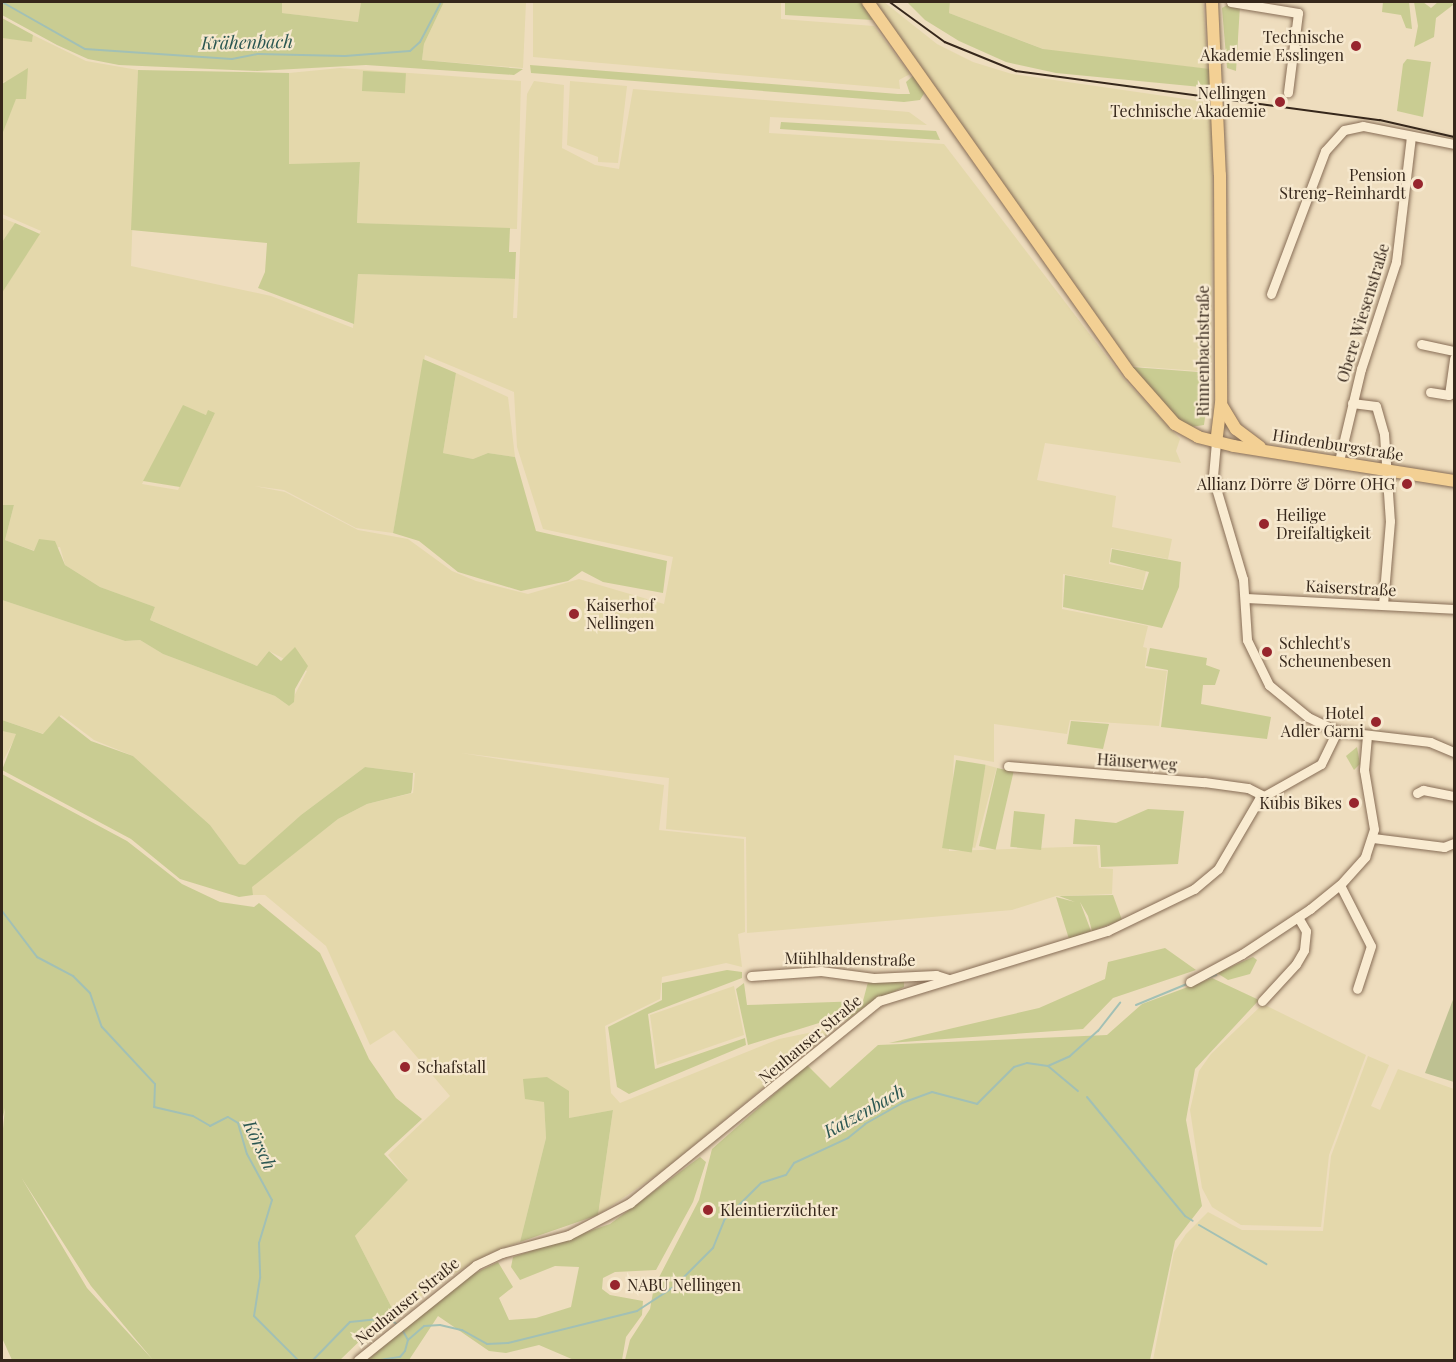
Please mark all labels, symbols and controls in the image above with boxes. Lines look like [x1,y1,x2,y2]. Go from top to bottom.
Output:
place label: Technische Akademie Esslingen [1200,27,1344,65]
water label: Krähenbach [201,30,293,54]
marker: Technische Akademie Esslingen [1349,39,1363,53]
place label: Nellingen Technische Akademie [1110,83,1266,121]
marker: Nellingen Technische Akademie [1271,93,1289,111]
place label: Pension Streng-Reinhardt [1279,165,1406,203]
marker: Pension Streng-Reinhardt [1411,177,1425,191]
street label: Obere Wiesenstraße [1333,241,1393,385]
street label: Rinnenbachstraße [1193,285,1213,417]
street label: Hindenburgstraße [1271,425,1405,465]
place label: Allianz Dörre & Dörre OHG [1197,474,1395,494]
marker: Allianz Dörre & Dörre OHG [1400,477,1414,491]
place label: Heilige Dreifaltigkeit [1276,505,1371,543]
marker: Heilige Dreifaltigkeit [1257,517,1271,531]
street label: Kaiserstraße [1305,576,1397,600]
place label: Kaiserhof Nellingen [586,595,655,633]
marker: Kaiserhof Nellingen [567,607,581,621]
place label: Schlecht's Scheunenbesen [1279,633,1391,671]
marker: Schlecht's Scheunenbesen [1260,645,1274,659]
place label: Hotel Adler Garni [1281,703,1364,741]
marker: Hotel Adler Garni [1369,715,1383,729]
street label: Häuserweg [1096,750,1178,774]
place label: Kubis Bikes [1259,793,1342,813]
marker: Kubis Bikes [1347,796,1361,810]
street label: Mühlhaldenstraße [784,948,916,970]
street label: Neuhauser Straße [755,990,865,1088]
place label: Schafstall [417,1057,486,1077]
marker: Schafstall [398,1060,412,1074]
water label: Katzenbach [820,1080,908,1142]
water label: Körsch [239,1117,281,1173]
place label: Kleintierzüchter [720,1200,838,1220]
marker: Kleintierzüchter [701,1203,715,1217]
street label: Neuhauser Straße [351,1253,463,1349]
place label: NABU Nellingen [627,1275,741,1295]
marker: NABU Nellingen [608,1278,622,1292]

